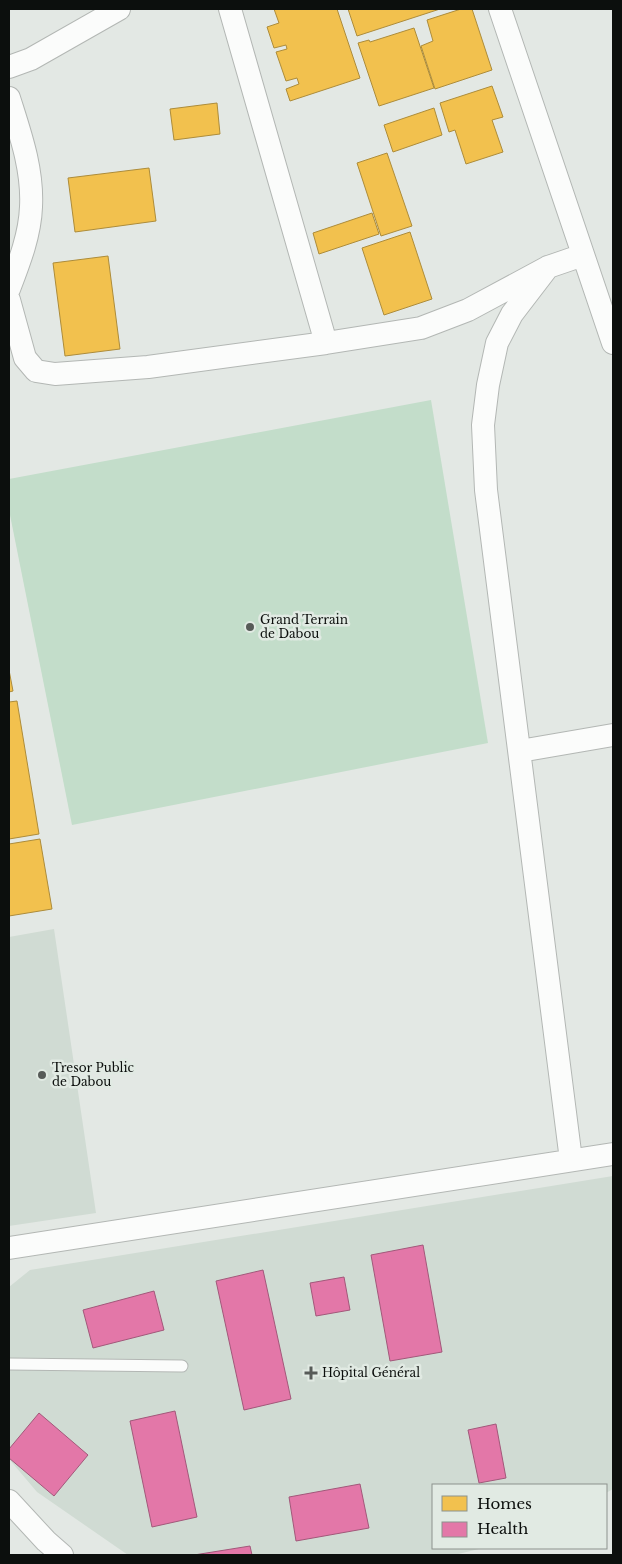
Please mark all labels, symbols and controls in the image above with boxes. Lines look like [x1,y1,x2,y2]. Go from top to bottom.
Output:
place label: Grand Terrain de Dabou [260,612,348,641]
marker: Grand Terrain de Dabou [244,621,256,633]
place label: Tresor Public de Dabou [52,1060,135,1089]
marker: Tresor Public de Dabou [36,1069,48,1081]
place label: Hôpital Général [322,1365,420,1380]
marker: Hôpital Général [304,1366,318,1380]
legend [432,1484,607,1549]
text: Homes [477,1494,532,1513]
text: Health [477,1519,528,1538]

